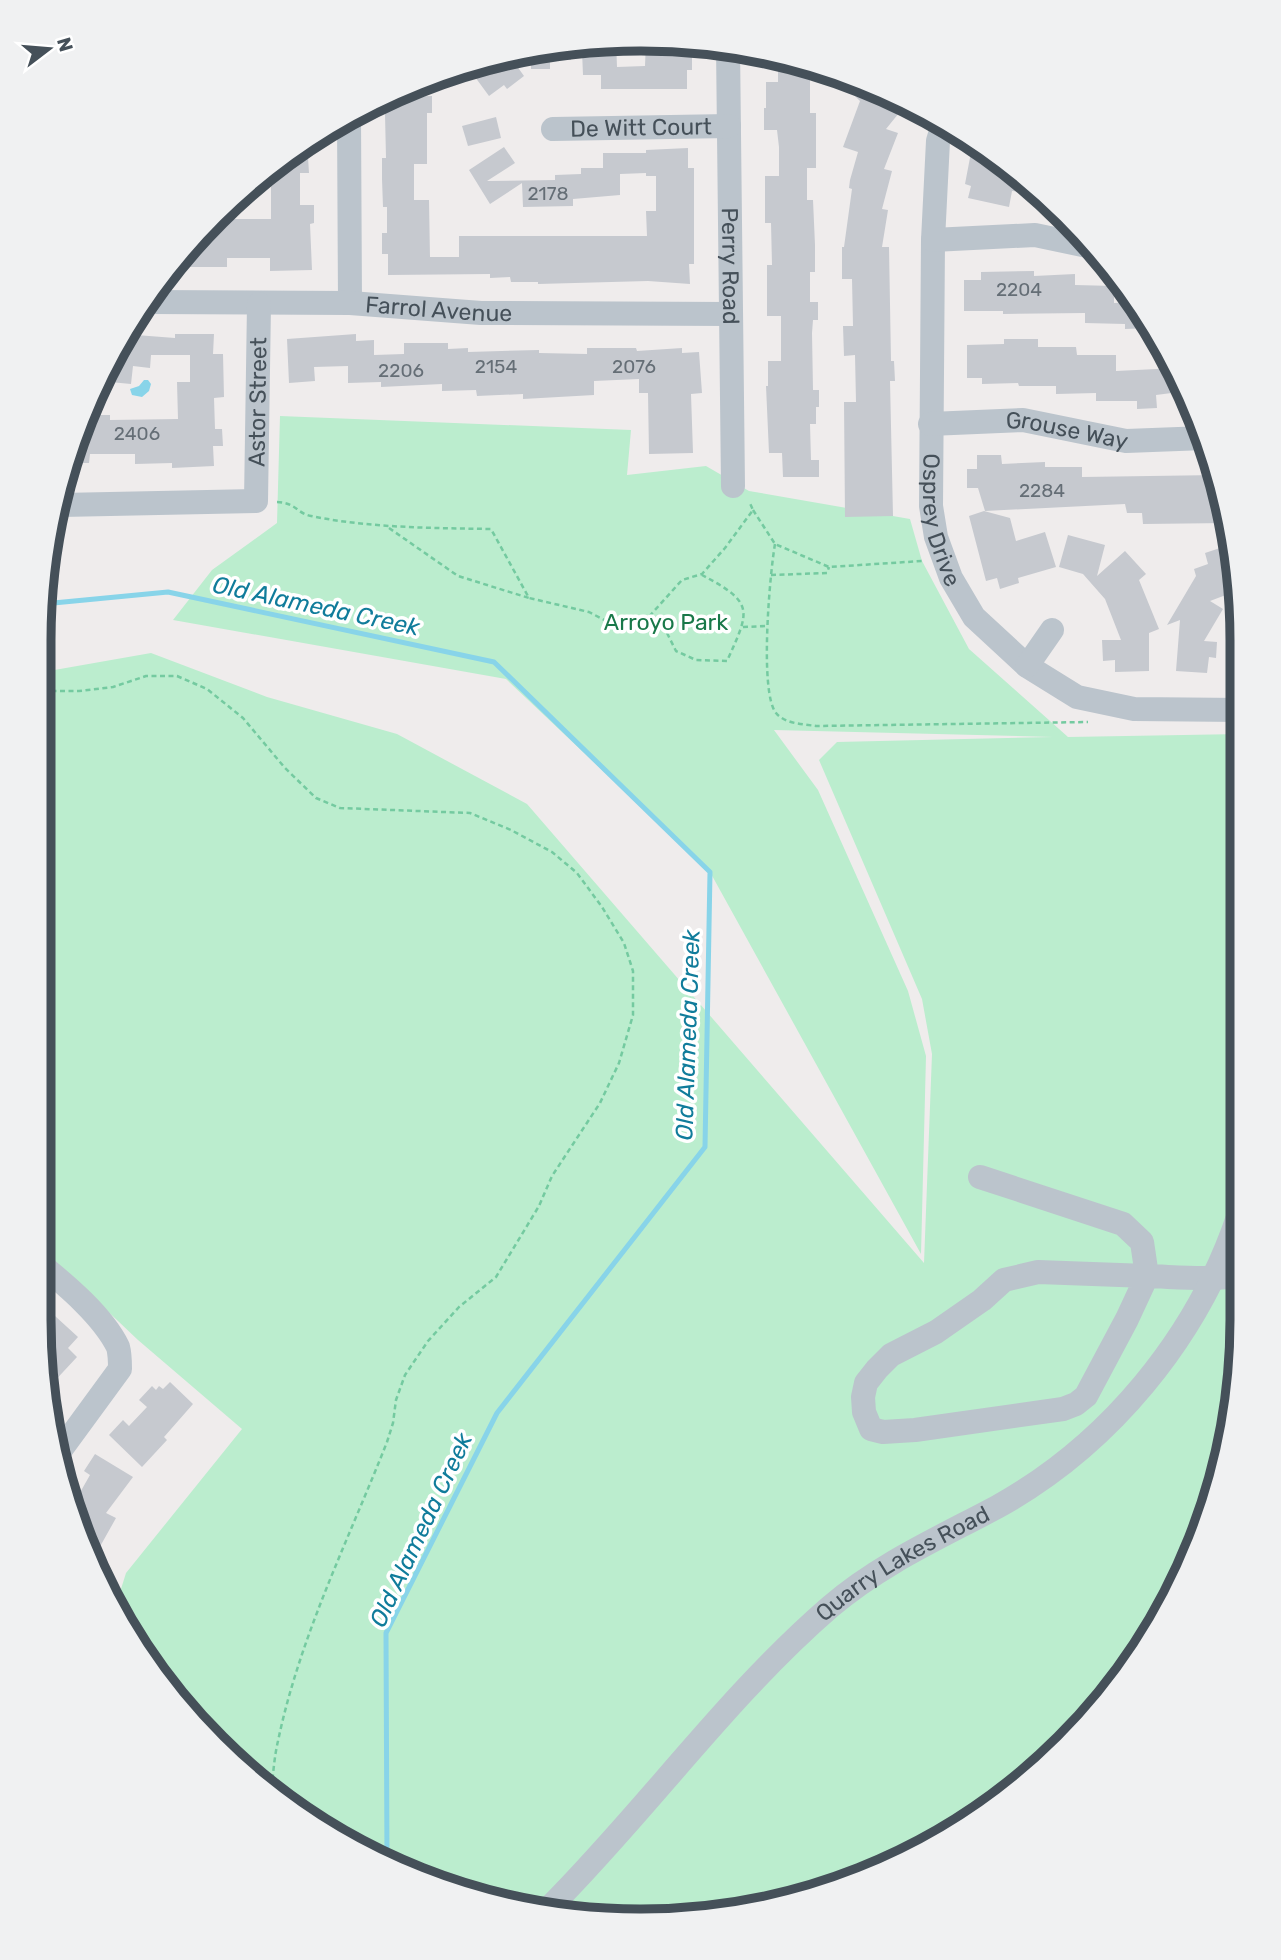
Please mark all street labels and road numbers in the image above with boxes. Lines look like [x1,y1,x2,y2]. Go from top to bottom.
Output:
street label: De Witt Court [570,112,712,143]
street label: Perry Road [716,207,745,325]
street label: Farrol Avenue [364,290,512,327]
street label: Astor Street [243,337,272,467]
street label: Grouse Way [1005,406,1131,455]
street label: Osprey Drive [917,453,967,592]
street label: Quarry Lakes Road [810,1500,994,1627]

